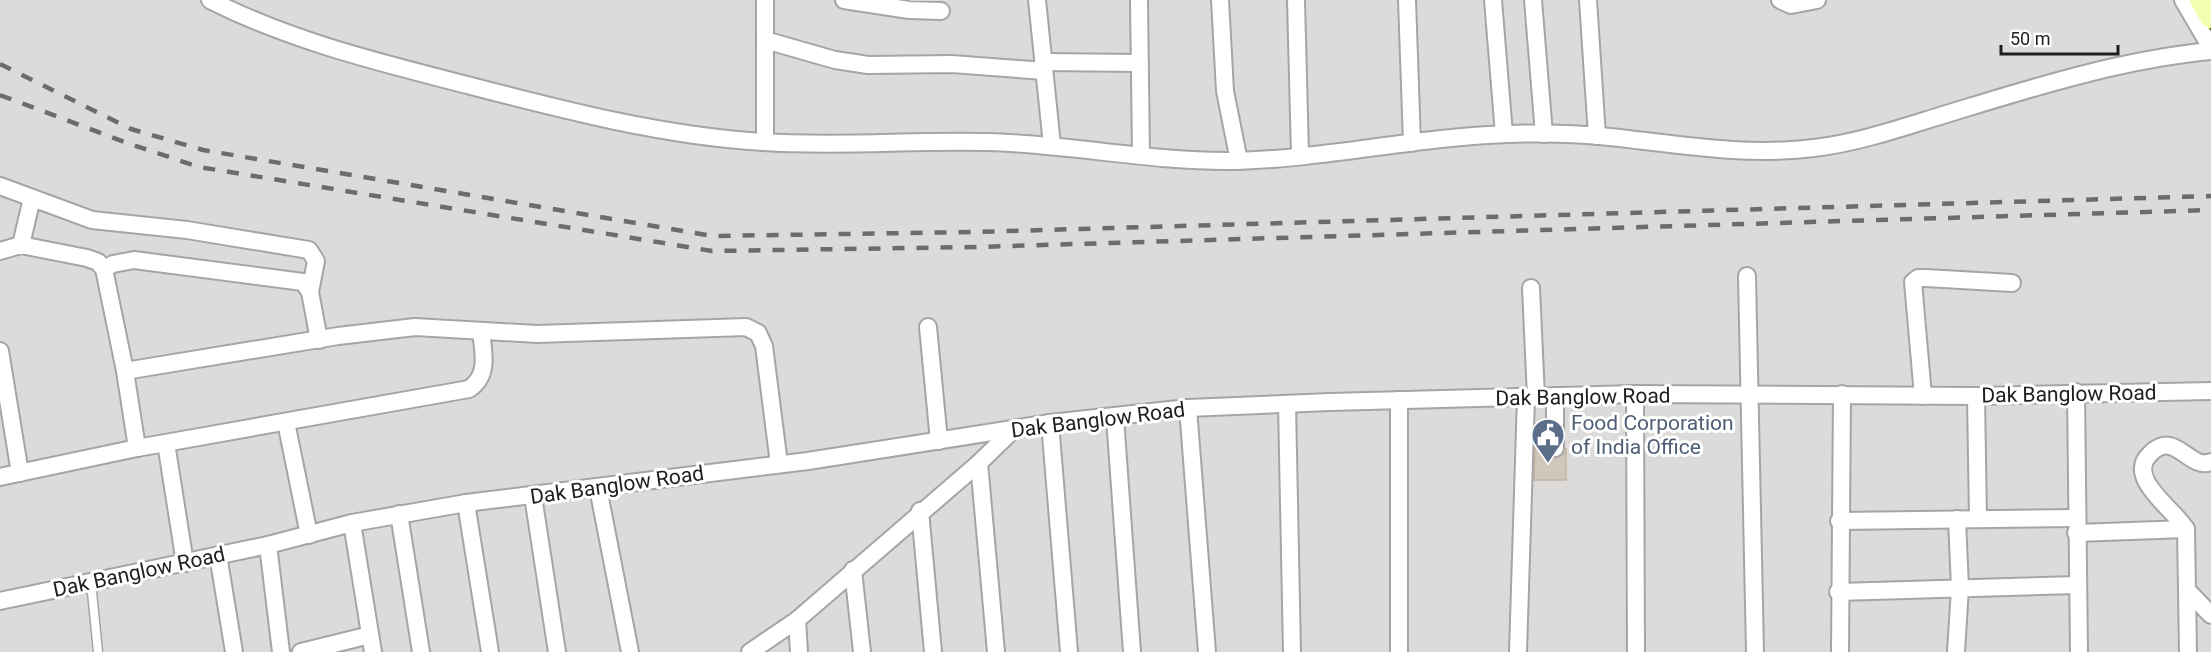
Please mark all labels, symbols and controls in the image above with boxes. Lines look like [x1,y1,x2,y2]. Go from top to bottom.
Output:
scale bar [2001,18,2118,56]
text: 50 m [2010,28,2050,49]
street label: Dak Banglow Road [1981,380,2157,408]
street label: Dak Banglow Road [1495,383,1671,411]
street label: Dak Banglow Road [1010,397,1186,443]
place label: Food Corporation of India Office [1571,411,1734,459]
public building icon: Food Corporation of India Office [1530,417,1566,464]
street label: Dak Banglow Road [529,461,705,509]
street label: Dak Banglow Road [51,542,227,602]

